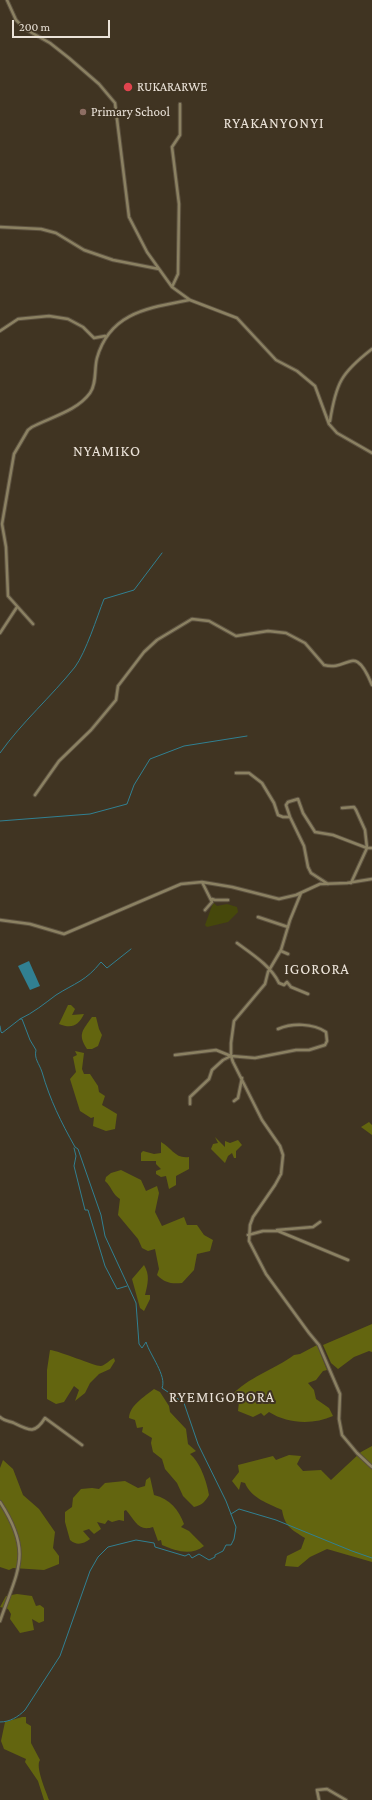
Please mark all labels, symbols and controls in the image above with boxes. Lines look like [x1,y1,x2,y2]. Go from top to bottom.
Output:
scale bar [14,12,112,38]
text: 200 m [19,20,50,34]
place label: RUKARARWE [137,79,207,95]
marker: RUKARARWE [122,81,134,93]
place label: Primary School [91,104,170,120]
marker: Primary School [78,107,88,117]
district label: RYAKANYONYI [223,114,325,132]
district label: NYAMIKO [73,442,141,460]
district label: IGORORA [284,960,350,978]
district label: RYEMIGOBORA [169,1388,275,1406]

